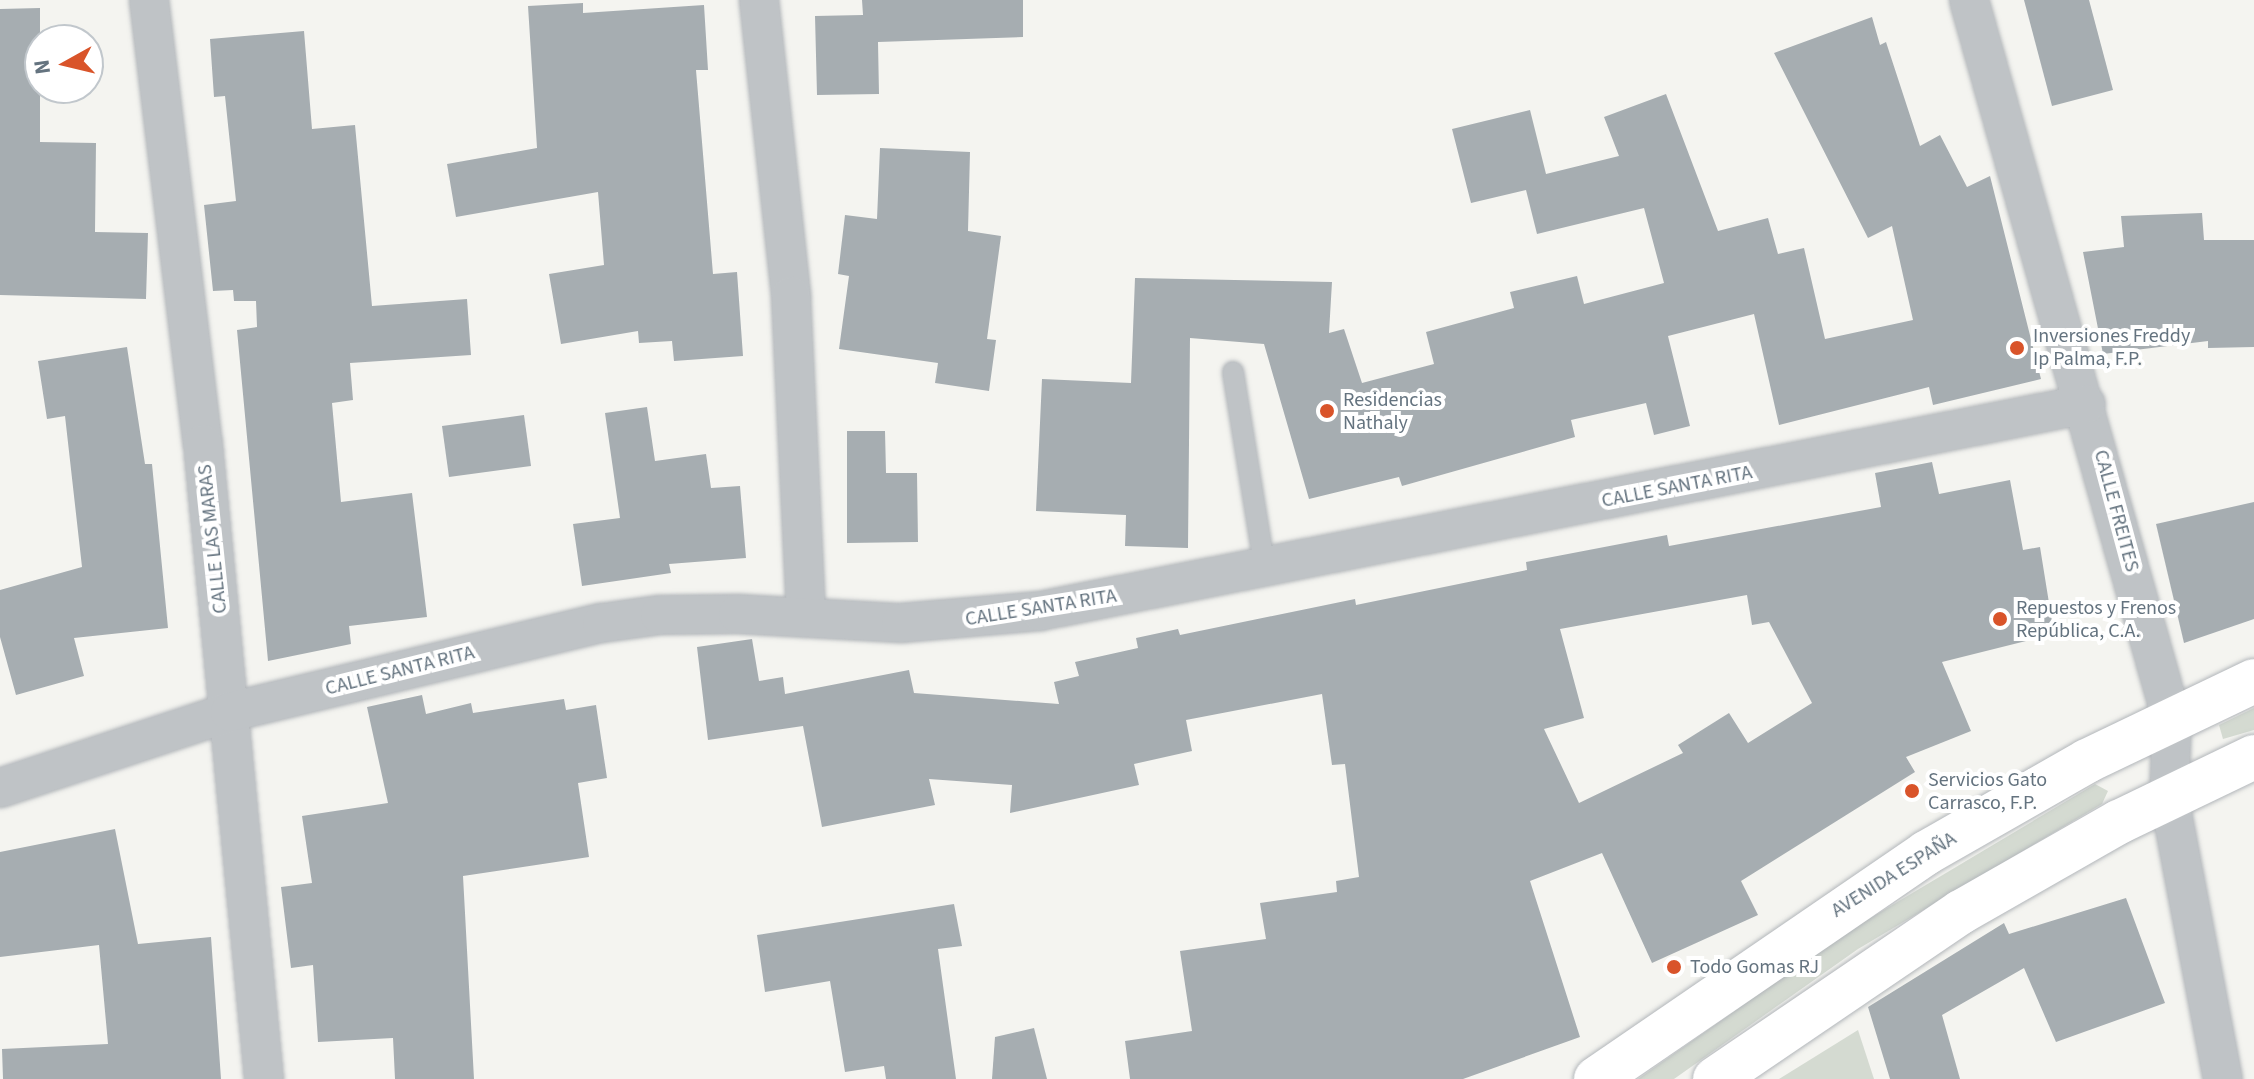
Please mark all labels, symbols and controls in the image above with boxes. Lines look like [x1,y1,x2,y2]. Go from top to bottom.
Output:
north arrow [24,24,104,104]
text: N [25,58,59,77]
place label: Inversiones Freddy Ip Palma, F.P. [2033,324,2190,371]
marker: Inversiones Freddy Ip Palma, F.P. [2008,339,2026,357]
place label: Residencias Nathaly [1343,388,1442,435]
marker: Residencias Nathaly [1318,402,1336,420]
street label: CALLE FREITES [2088,447,2144,575]
street label: CALLE SANTA RITA [1600,461,1754,513]
street label: CALLE LAS MARAS [193,463,233,615]
street label: CALLE SANTA RITA [964,584,1118,632]
place label: Repuestos y Frenos República, C.A. [2016,596,2176,643]
marker: Repuestos y Frenos República, C.A. [1991,610,2009,628]
street label: CALLE SANTA RITA [323,641,477,701]
place label: Servicios Gato Carrasco, F.P. [1928,768,2047,815]
marker: Servicios Gato Carrasco, F.P. [1903,782,1921,800]
street label: AVENIDA ESPAÑA [1827,827,1961,923]
place label: Todo Gomas RJ [1690,955,1819,979]
marker: Todo Gomas RJ [1665,958,1683,976]

